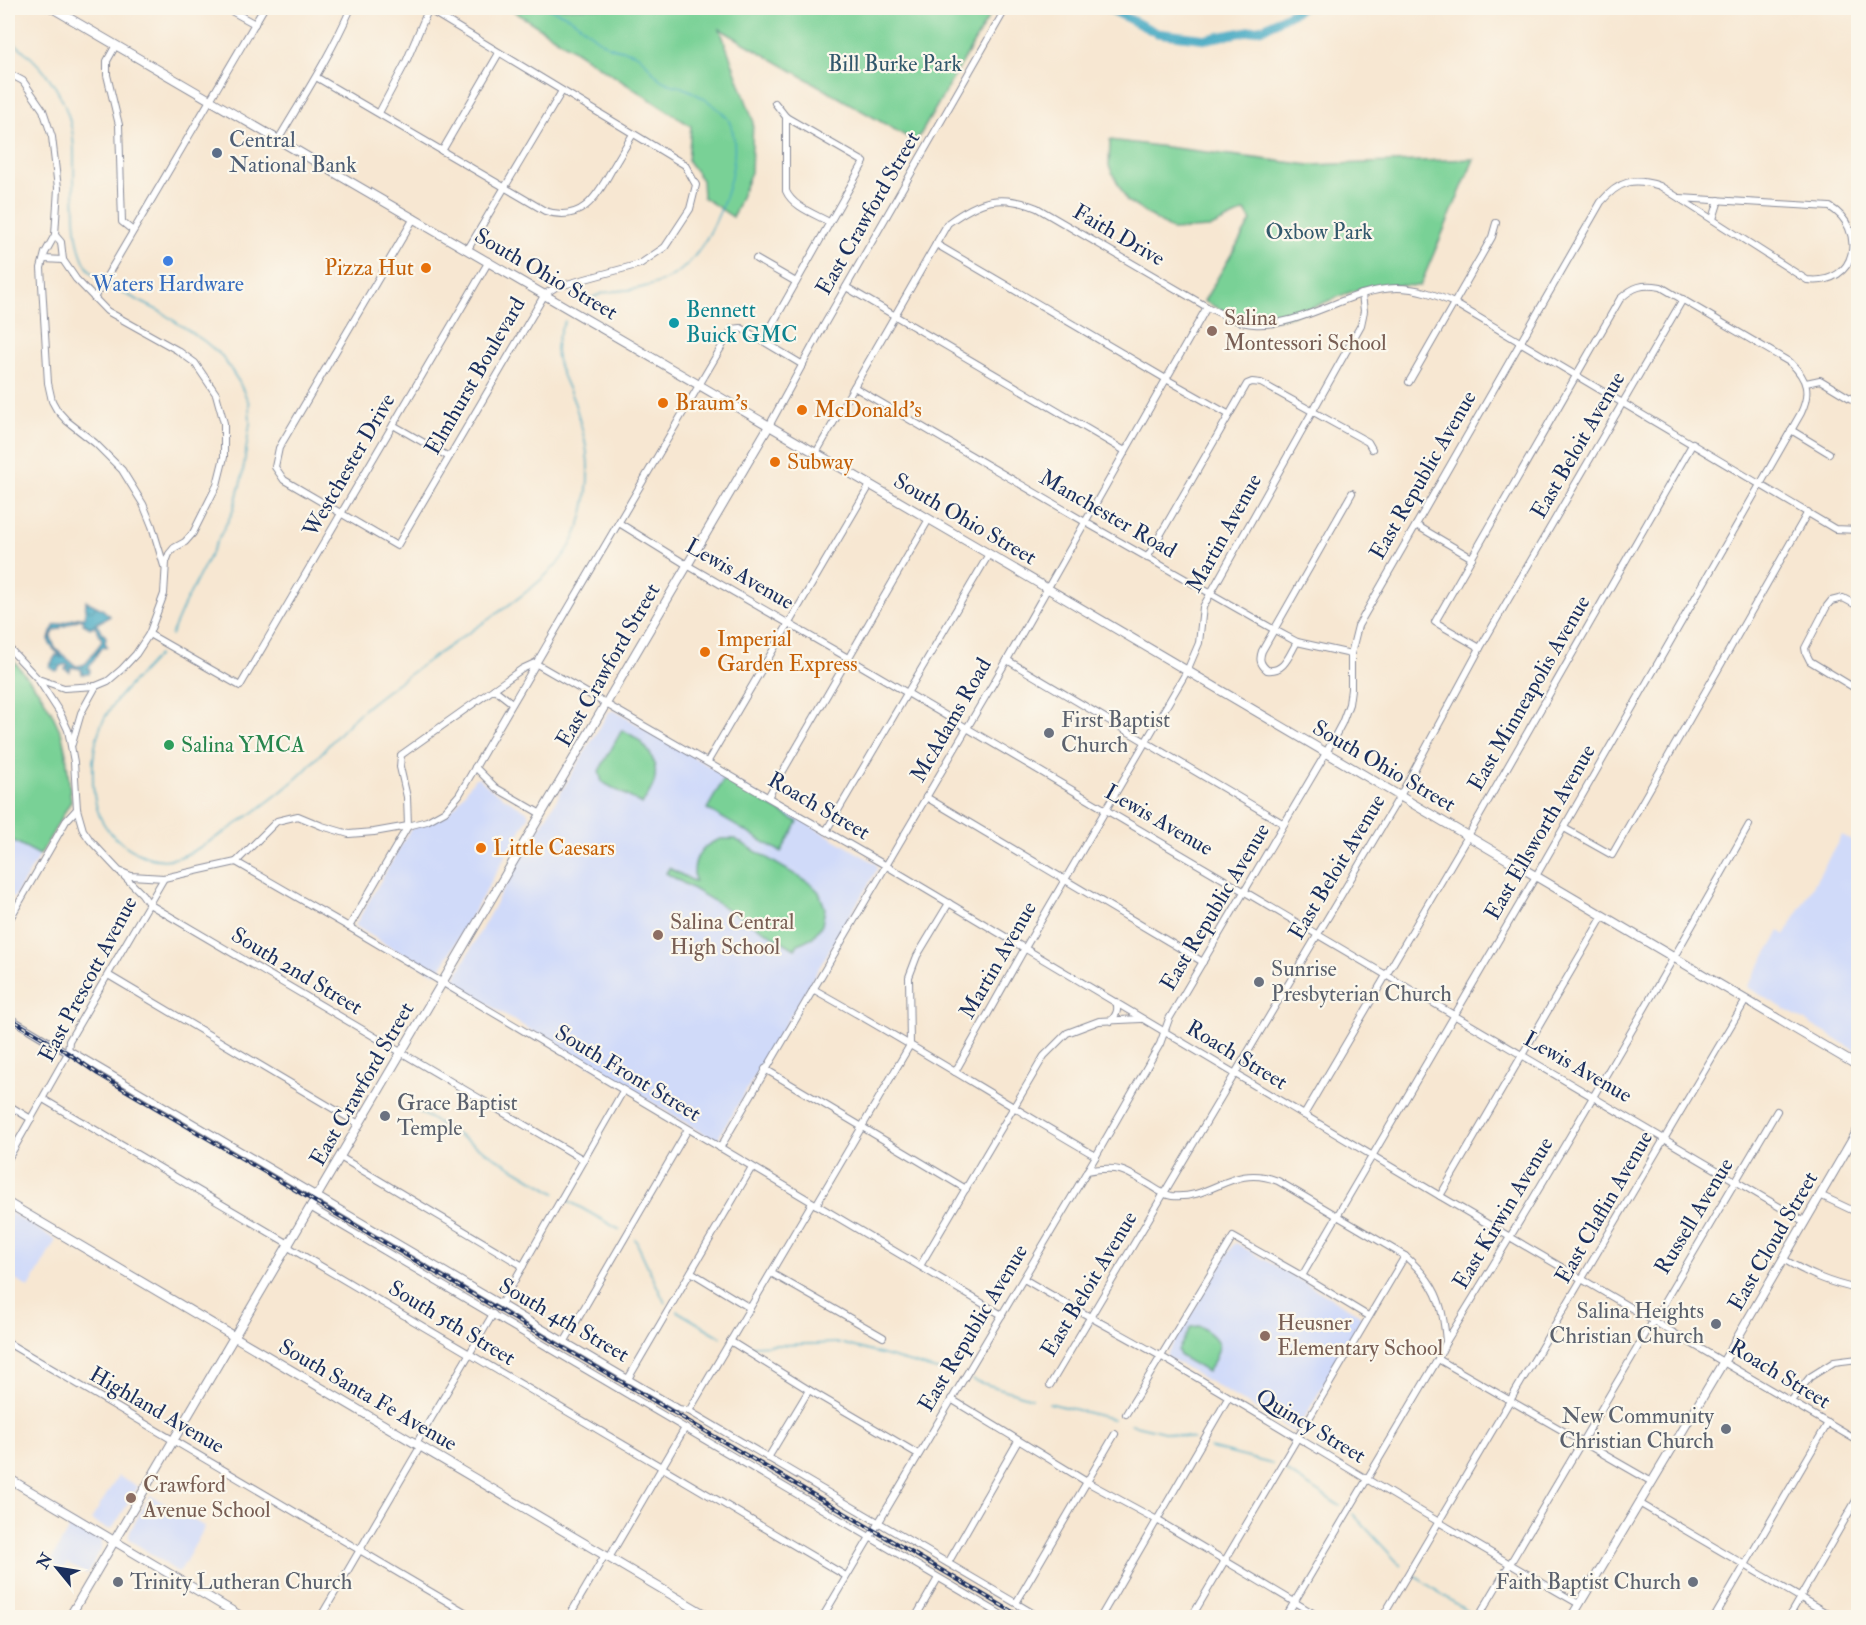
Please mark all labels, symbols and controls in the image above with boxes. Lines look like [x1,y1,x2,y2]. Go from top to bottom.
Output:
park label: Bill Burke Park [828,50,962,78]
place label: Central National Bank [229,126,357,179]
street label: East Crawford Street [810,126,926,300]
marker: Central National Bank [210,146,224,160]
street label: Faith Drive [1068,197,1170,273]
park label: Oxbow Park [1265,218,1373,246]
street label: South Ohio Street [469,222,623,326]
marker: Waters Hardware [161,254,175,268]
place label: Pizza Hut [324,254,414,282]
marker: Pizza Hut [419,261,433,275]
place label: Waters Hardware [91,270,244,298]
street label: Elmhurst Boulevard [419,292,532,460]
place label: Bennett Buick GMC [686,296,797,349]
place label: Salina Montessori School [1224,304,1387,357]
marker: Bennett Buick GMC [667,316,681,330]
marker: Salina Montessori School [1205,324,1219,338]
street label: East Beloit Avenue [1525,367,1631,523]
street label: East Republic Avenue [1363,385,1484,565]
street label: Westchester Drive [296,388,401,543]
place label: Braum's [675,389,748,417]
marker: Braum's [656,396,670,410]
place label: McDonald's [814,396,922,424]
marker: McDonald's [795,403,809,417]
place label: Subway [787,448,853,476]
marker: Subway [768,455,782,469]
street label: Manchester Road [1034,463,1182,565]
street label: South Ohio Street [888,467,1042,571]
street label: Martin Avenue [1180,469,1268,597]
street label: Lewis Avenue [681,532,799,616]
street label: East Crawford Street [550,578,666,752]
street label: East Minneapolis Avenue [1462,590,1597,796]
place label: Imperial Garden Express [717,625,858,679]
marker: Imperial Garden Express [698,645,712,659]
street label: McAdams Road [904,653,998,787]
place label: First Baptist Church [1061,706,1170,759]
street label: South Ohio Street [1307,714,1461,818]
marker: First Baptist Church [1042,726,1056,740]
place label: Salina YMCA [181,731,305,759]
marker: Salina YMCA [162,738,176,752]
street label: East Ellsworth Avenue [1478,739,1602,925]
street label: Roach Street [763,766,875,846]
street label: Lewis Avenue [1100,778,1218,862]
street label: East Beloit Avenue [1282,789,1392,945]
street label: East Republic Avenue [1154,818,1277,996]
place label: Little Caesars [493,834,615,862]
marker: Little Caesars [474,841,488,855]
street label: East Prescott Avenue [33,891,143,1067]
street label: Martin Avenue [953,896,1043,1024]
place label: Salina Central High School [670,908,795,961]
street label: South 2nd Street [226,921,368,1021]
marker: Salina Central High School [651,928,665,942]
place label: Sunrise Presbyterian Church [1271,955,1452,1008]
marker: Sunrise Presbyterian Church [1252,975,1266,989]
street label: East Crawford Street [304,997,420,1171]
street label: Roach Street [1181,1014,1293,1096]
street label: South Front Street [550,1018,706,1128]
street label: Lewis Avenue [1519,1025,1637,1109]
place label: Grace Baptist Temple [397,1089,518,1143]
marker: Grace Baptist Temple [378,1109,392,1123]
street label: East Claflin Avenue [1549,1126,1659,1288]
street label: East Kirwin Avenue [1447,1132,1559,1294]
street label: Russell Avenue [1648,1153,1740,1279]
street label: East Cloud Street [1722,1166,1824,1316]
street label: East Beloit Avenue [1034,1206,1144,1362]
street label: East Republic Avenue [912,1239,1035,1417]
street label: South 4th Street [494,1271,634,1369]
street label: South 5th Street [383,1274,521,1372]
place label: Salina Heights Christian Church [1549,1297,1704,1350]
place label: Heusner Elementary School [1277,1309,1443,1362]
marker: Salina Heights Christian Church [1709,1317,1723,1331]
marker: Heusner Elementary School [1258,1329,1272,1343]
street label: South Santa Fe Avenue [274,1332,462,1458]
street label: Roach Street [1724,1333,1836,1415]
street label: Highland Avenue [84,1360,230,1460]
street label: Quincy Street [1251,1382,1371,1470]
place label: New Community Christian Church [1559,1402,1714,1455]
marker: New Community Christian Church [1719,1422,1733,1436]
place label: Crawford Avenue School [142,1471,271,1524]
marker: Crawford Avenue School [124,1491,138,1505]
north arrow [27,1538,87,1598]
text: N [32,1549,57,1573]
place label: Trinity Lutheran Church [130,1568,353,1596]
place label: Faith Baptist Church [1495,1568,1681,1597]
marker: Trinity Lutheran Church [111,1575,125,1589]
marker: Faith Baptist Church [1686,1575,1700,1589]

